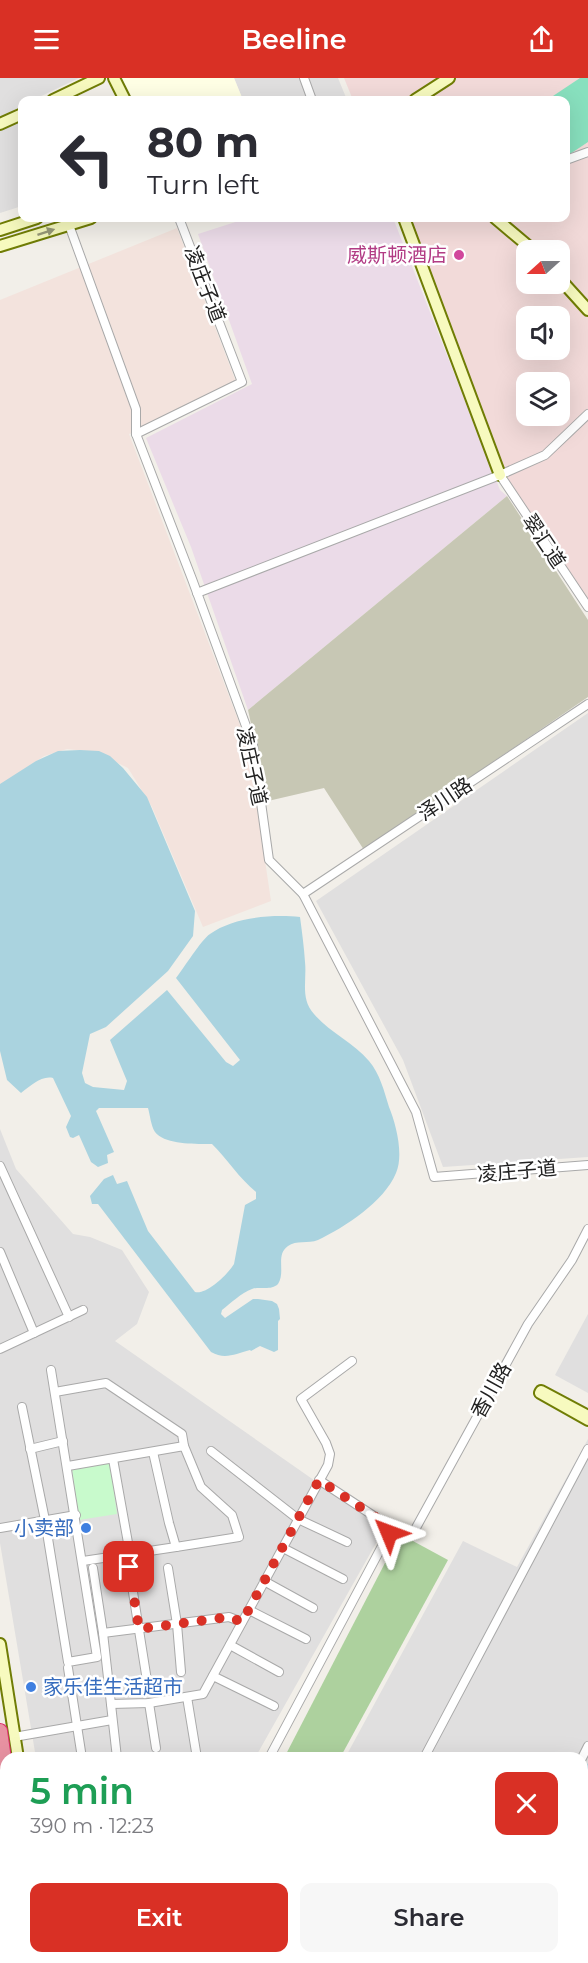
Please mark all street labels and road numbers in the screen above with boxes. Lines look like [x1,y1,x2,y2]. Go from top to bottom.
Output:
street label: 凌庄子道 [179,242,231,326]
street label: 翠汇道 [517,509,571,573]
street label: 凌庄子道 [232,724,272,808]
street label: 泽川路 [413,772,477,826]
street label: 凌庄子道 [476,1156,558,1186]
street label: 香川路 [466,1358,516,1422]

